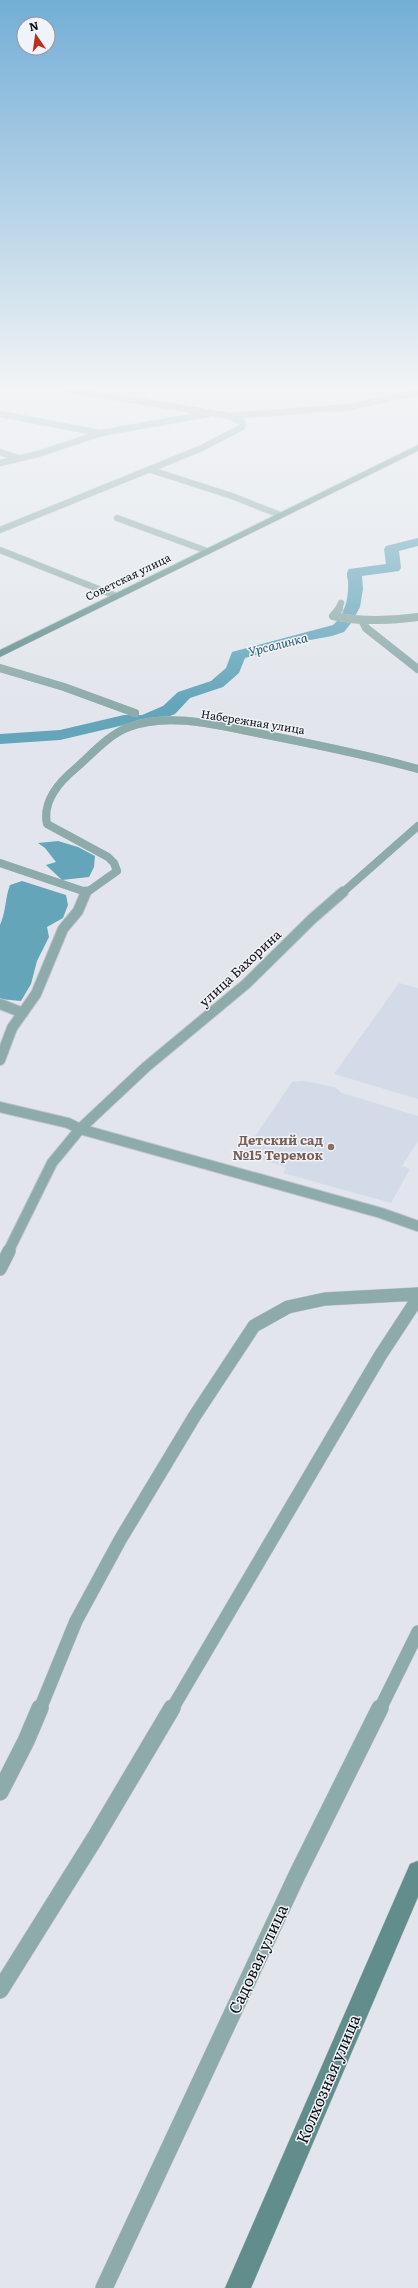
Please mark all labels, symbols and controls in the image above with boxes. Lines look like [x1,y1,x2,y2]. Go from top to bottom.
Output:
north arrow [16,16,56,56]
text: N [27,16,40,34]
street label: Советская улица [82,549,173,604]
water label: Урсалинка [246,628,309,660]
street label: Набережная улица [200,705,306,737]
street label: улица Бахорина [195,925,285,1011]
place label: Детский сад №15 Теремок [232,1130,324,1164]
marker: Детский сад №15 Теремок [326,1142,336,1152]
street label: Садовая улица [221,1900,293,2017]
street label: Колхозная улица [289,2010,365,2147]

